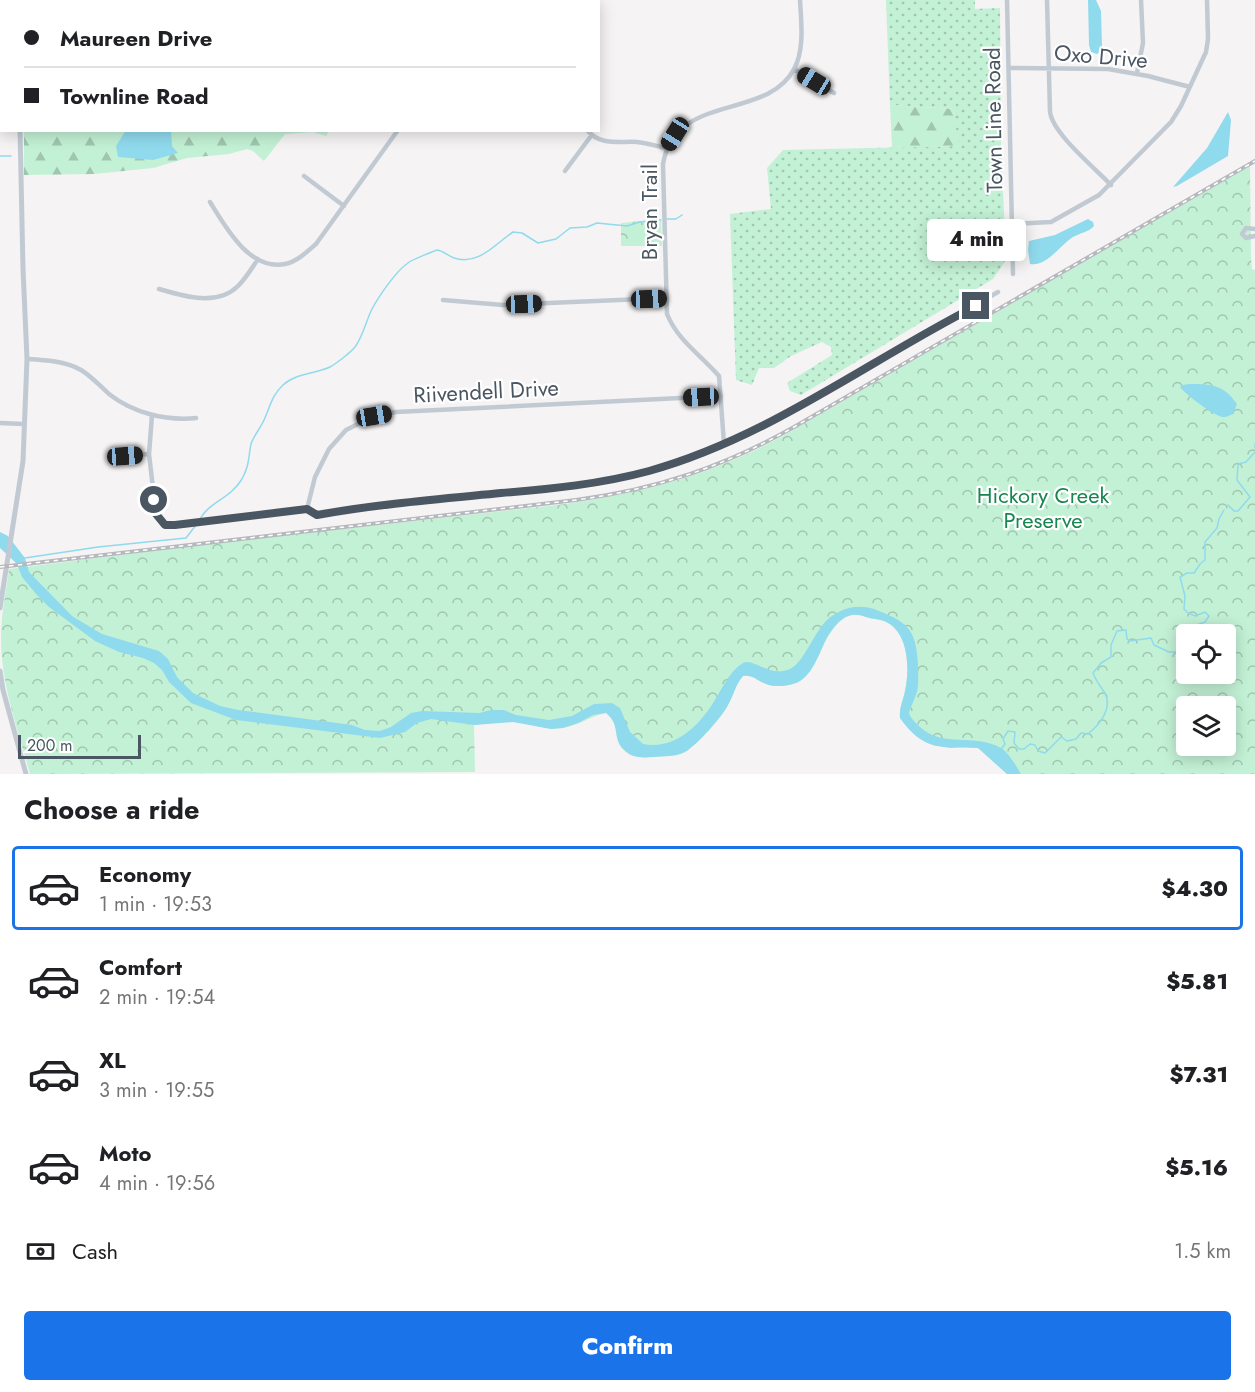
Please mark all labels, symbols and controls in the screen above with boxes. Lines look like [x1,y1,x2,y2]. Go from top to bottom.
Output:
text: Maureen Drive [60,22,212,54]
street label: Oxo Drive [1053,36,1149,76]
street label: Town Line Road [976,47,1010,193]
car [794,64,834,98]
text: Townline Road [60,80,209,112]
car [658,114,692,154]
street label: Bryan Trail [633,164,665,260]
callout: 4 min [926,219,1026,261]
text: 4 min [949,225,1004,254]
car [631,289,667,309]
route end [962,292,989,319]
car [506,294,542,314]
street label: Riivendell Drive [413,371,559,411]
car [683,387,719,407]
car [355,404,393,428]
car [106,446,144,466]
park label: Hickory Creek Preserve [977,479,1110,536]
route start [140,486,167,513]
map controls [1176,624,1236,756]
button: locate [1176,624,1236,684]
button: layers [1176,696,1236,756]
scale bar [18,732,141,760]
text: 200 m [27,734,73,757]
text: Choose a ride [24,790,199,829]
text: Economy [99,858,191,890]
icon: car [27,861,81,915]
text: $4.30 [1162,872,1228,904]
text: 1 min · 19:53 [99,890,212,919]
text: Comfort [99,951,182,983]
icon: car [27,954,81,1008]
text: $5.81 [1166,965,1228,997]
text: 2 min · 19:54 [99,983,215,1012]
text: XL [99,1044,126,1076]
icon: car [27,1047,81,1101]
text: $7.31 [1170,1058,1228,1090]
text: 3 min · 19:55 [99,1076,214,1105]
text: Moto [99,1137,152,1169]
icon: car [27,1140,81,1194]
text: $5.16 [1165,1151,1228,1183]
text: 4 min · 19:56 [99,1169,215,1198]
icon: cash [24,1235,57,1268]
text: Cash [72,1235,118,1267]
text: 1.5 km [1174,1237,1231,1266]
button: Confirm [24,1311,1231,1380]

